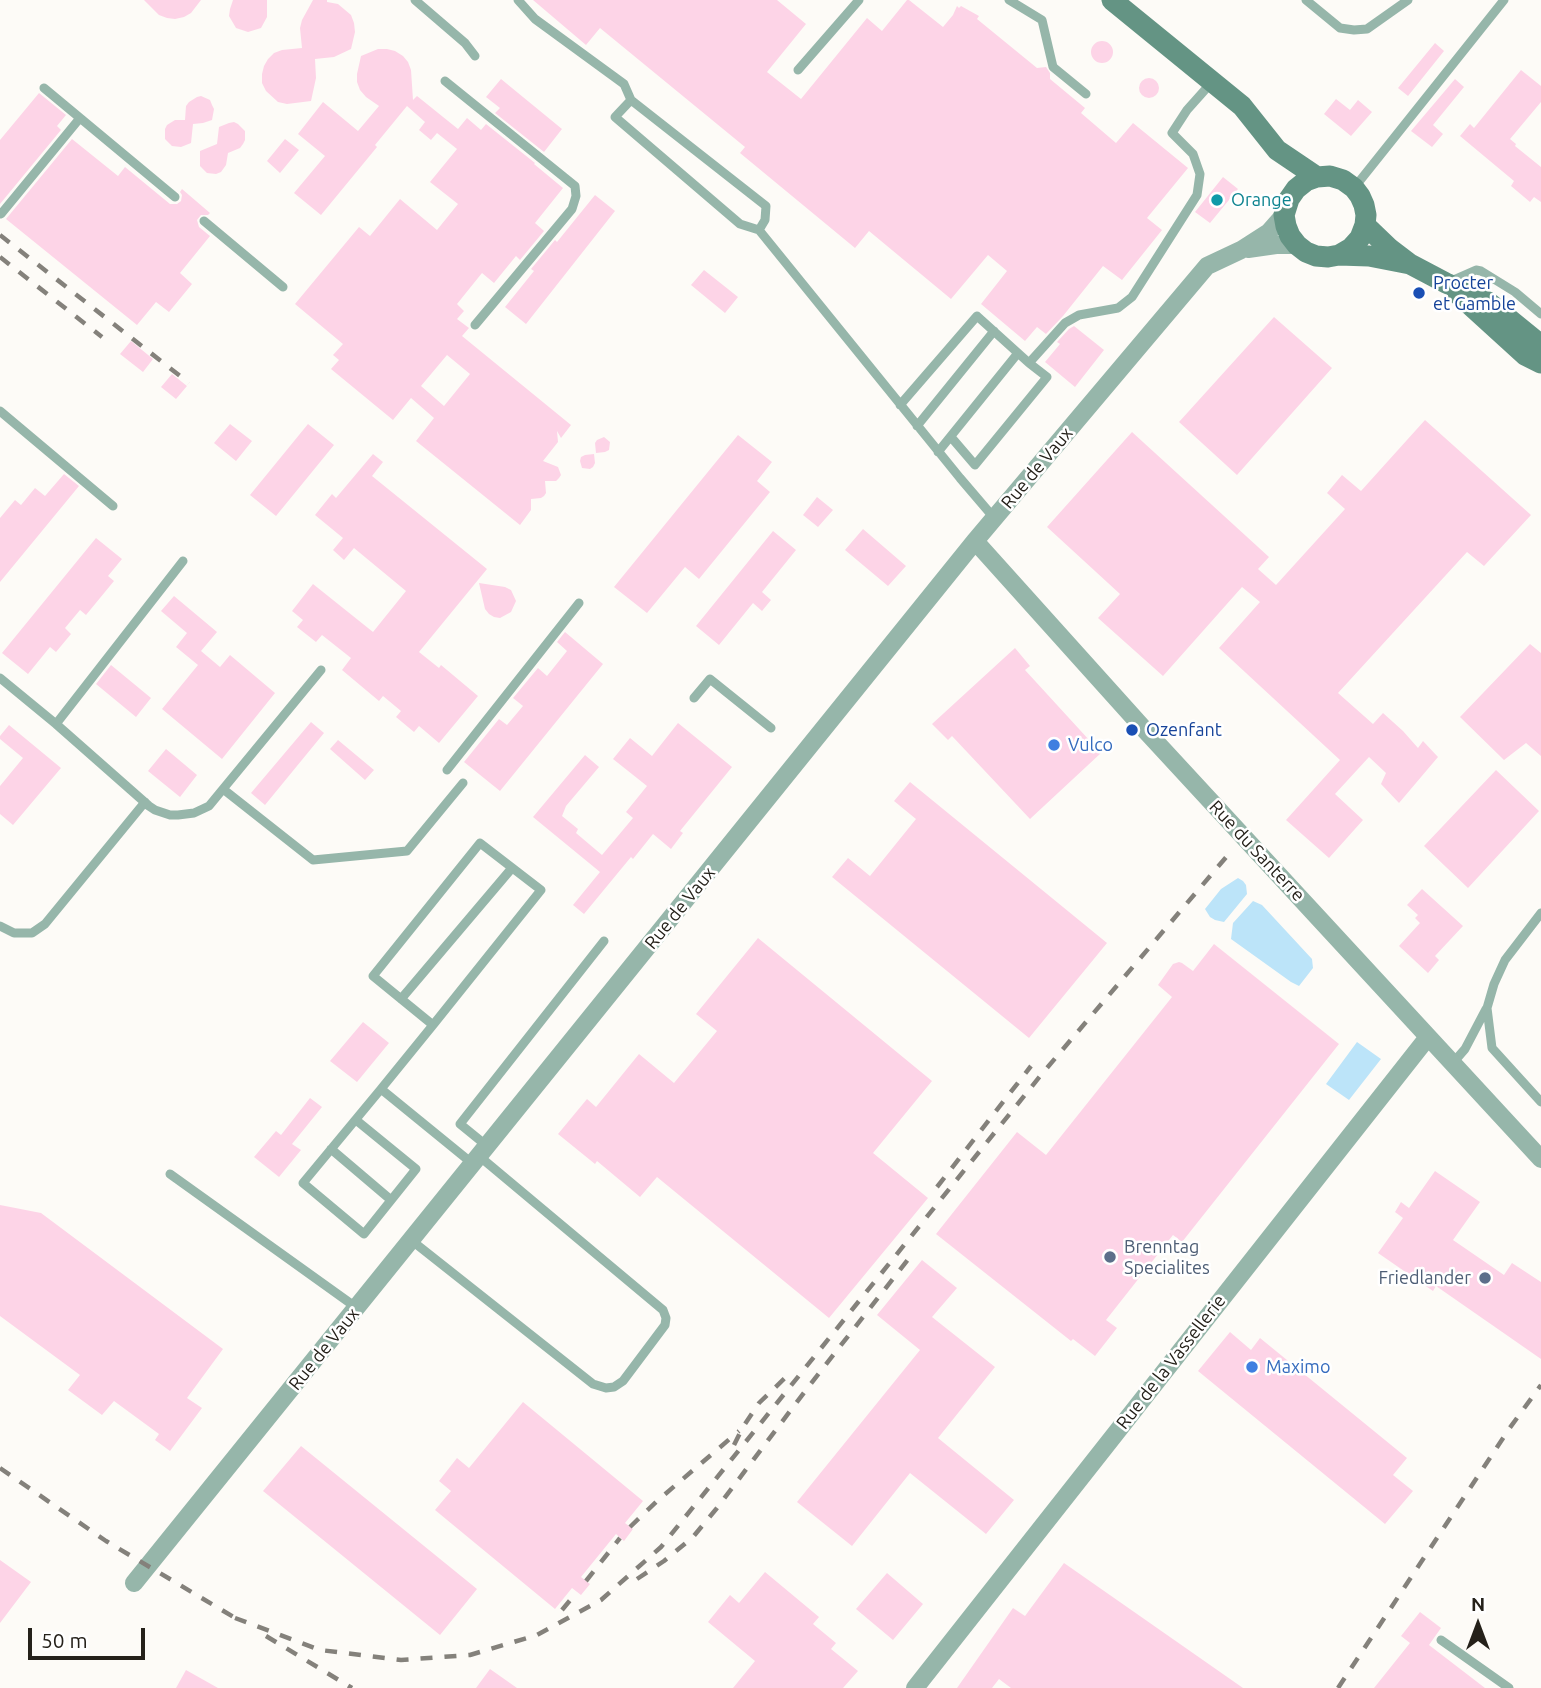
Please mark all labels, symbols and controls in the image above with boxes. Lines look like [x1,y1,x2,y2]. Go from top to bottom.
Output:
place label: Orange [1231,189,1292,211]
marker: Orange [1209,192,1225,208]
place label: Procter et Gamble [1433,272,1516,314]
marker: Procter et Gamble [1411,285,1427,301]
street label: Rue de Vaux [997,423,1077,513]
place label: Ozenfant [1146,719,1222,741]
marker: Ozenfant [1124,722,1140,738]
place label: Vulco [1068,734,1113,756]
marker: Vulco [1046,737,1062,753]
street label: Rue du Santerre [1205,796,1309,906]
street label: Rue de Vaux [640,862,720,954]
place label: Brenntag Specialites [1124,1236,1210,1278]
marker: Brenntag Specialites [1102,1249,1118,1265]
place label: Friedlander [1379,1267,1471,1289]
marker: Friedlander [1477,1270,1493,1286]
street label: Rue de la Vassellerie [1112,1290,1230,1434]
street label: Rue de Vaux [284,1303,364,1395]
place label: Maximo [1266,1356,1330,1378]
marker: Maximo [1244,1359,1260,1375]
north arrow [1443,1590,1513,1660]
text: N [1471,1593,1485,1615]
scale bar [32,1614,149,1658]
text: 50 m [41,1628,88,1652]

